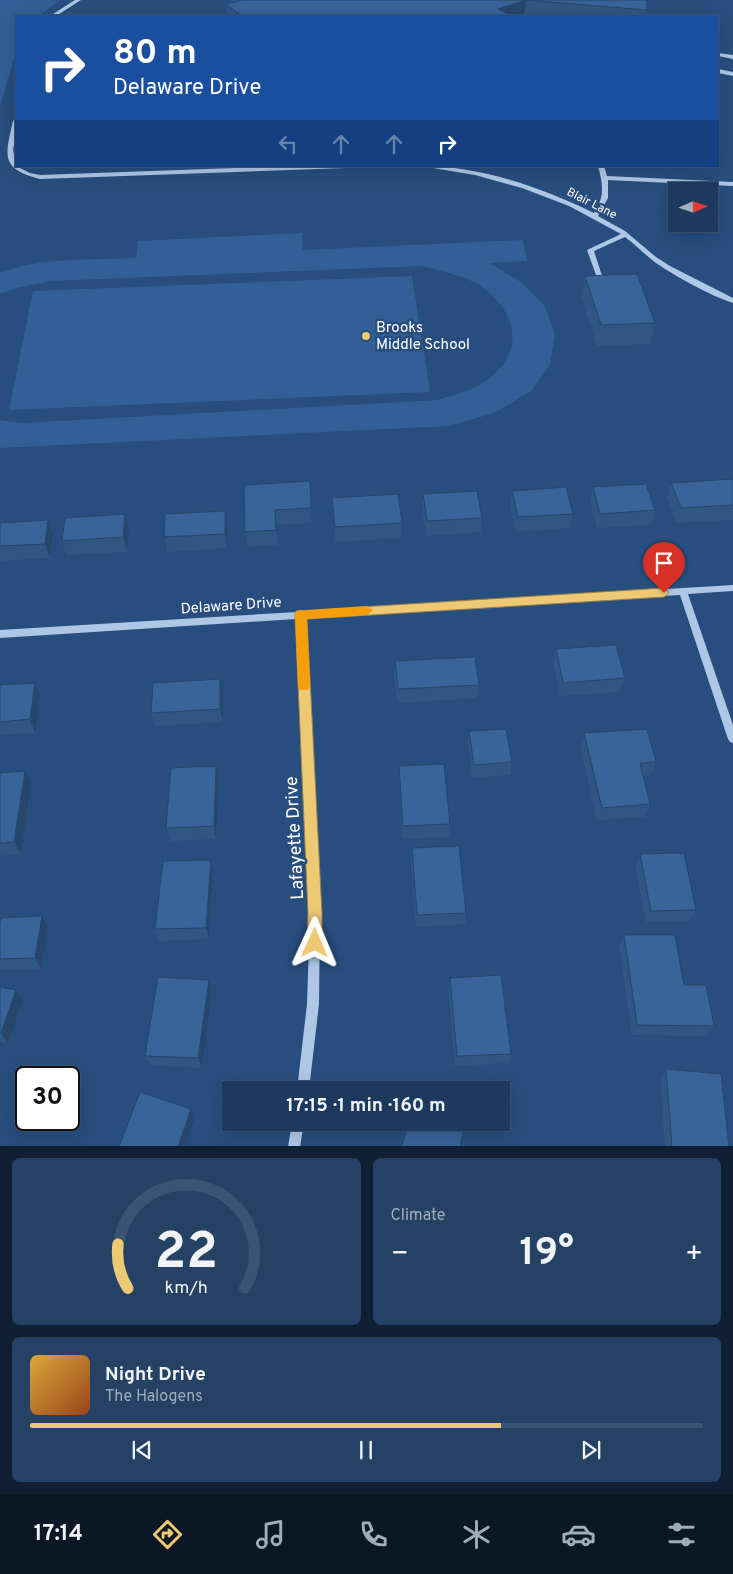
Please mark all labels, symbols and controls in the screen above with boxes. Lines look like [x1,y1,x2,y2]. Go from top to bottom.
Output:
text: 80 m [113,32,197,76]
icon: right [30,35,95,100]
text: Delaware Drive [113,75,261,102]
icon: left [274,130,302,158]
icon: ahead [327,130,355,158]
icon: ahead [380,130,408,158]
icon: right [433,130,461,158]
north arrow [668,182,718,232]
map controls [668,182,718,232]
street label: Blair Lane [564,184,619,223]
place label: Brooks Middle School [376,319,470,355]
marker: Brooks Middle School [360,330,372,342]
pin [643,542,685,593]
icon: arrive [650,549,678,577]
street label: Delaware Drive [180,593,282,619]
street label: Lafayette Drive [281,776,310,900]
position arrow [288,916,340,968]
speed limit sign: 30 [15,1066,80,1131]
text: 17:15 · 1 min · 160 m [286,1094,446,1118]
text: Climate [391,1206,445,1226]
text: 22 [154,1221,218,1287]
text: 19° [520,1230,574,1279]
text: − [391,1237,409,1273]
text: + [685,1237,703,1273]
text: km/h [165,1277,208,1300]
text: Night Drive [105,1363,206,1387]
text: The Halogens [105,1387,203,1407]
icon: previous [128,1436,156,1464]
icon: pause [352,1436,380,1464]
icon: next [577,1436,605,1464]
icon: directions [150,1517,185,1552]
icon: music [253,1517,288,1552]
icon: phone [356,1517,391,1552]
icon: climate [459,1517,494,1552]
icon: car [561,1517,596,1552]
icon: filters [664,1517,699,1552]
text: 17:14 [34,1521,83,1548]

